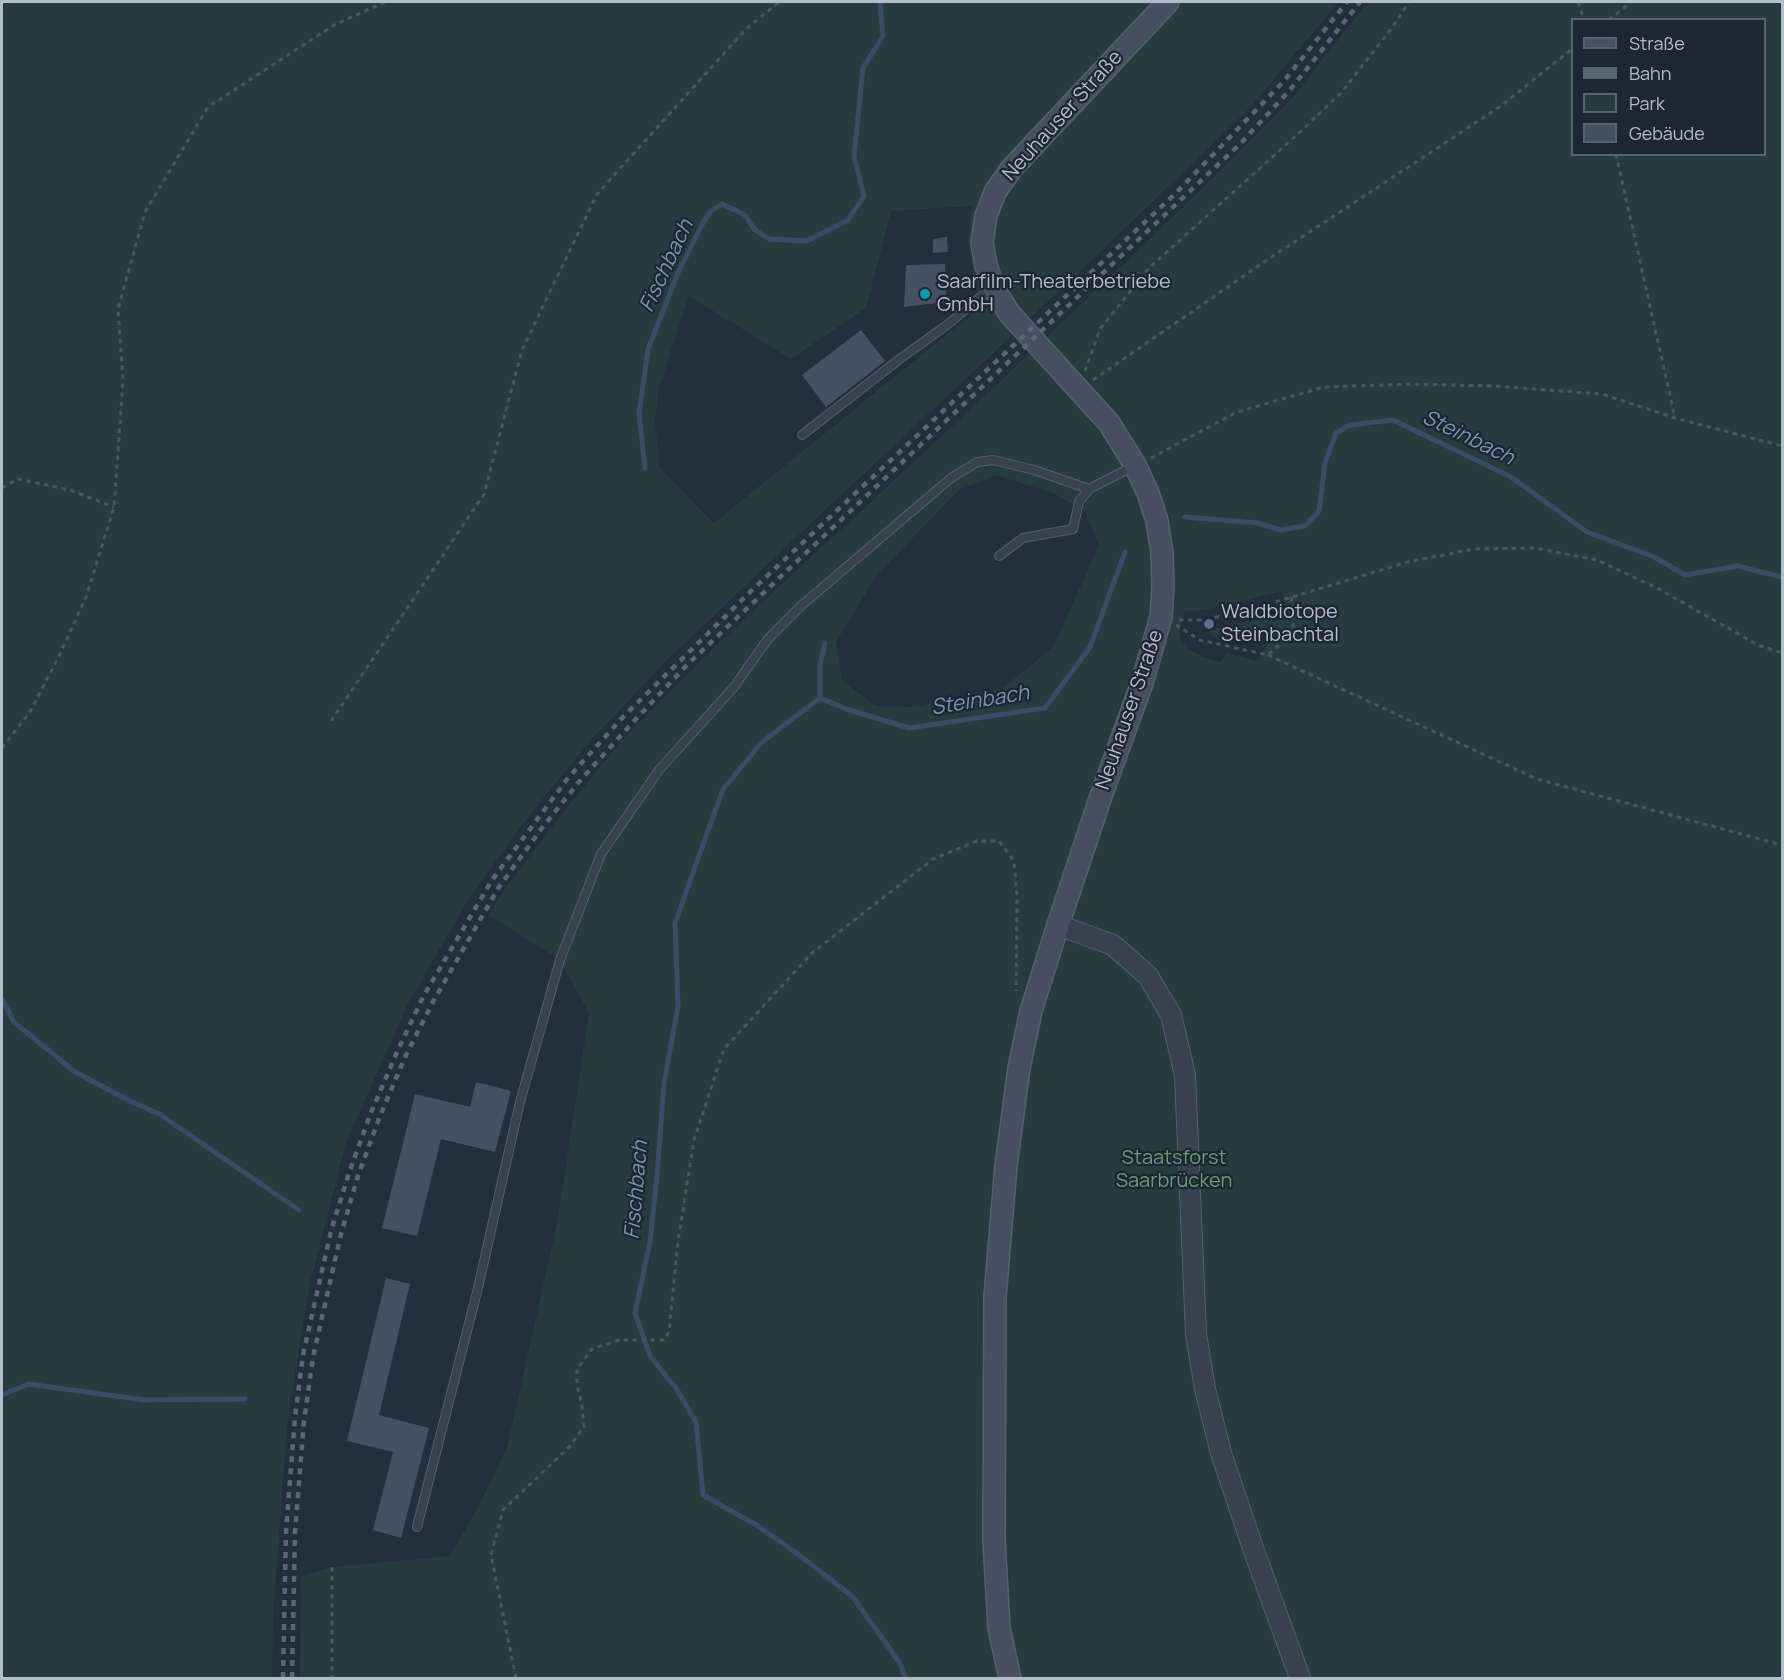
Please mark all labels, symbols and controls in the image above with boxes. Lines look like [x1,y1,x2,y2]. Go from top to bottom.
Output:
legend [1571,18,1766,156]
text: Straße [1629,31,1685,55]
street label: Neuhauser Straße [998,46,1128,186]
text: Bahn [1629,61,1671,85]
text: Park [1629,91,1665,115]
text: Gebäude [1629,121,1705,145]
water label: Fischbach [635,216,699,316]
place label: Saarfilm-Theaterbetriebe GmbH [937,270,1171,317]
marker: Saarfilm-Theaterbetriebe GmbH [918,287,932,301]
water label: Steinbach [1418,405,1518,471]
place label: Waldbiotope Steinbachtal [1221,600,1339,647]
marker: Waldbiotope Steinbachtal [1202,617,1216,631]
street label: Neuhauser Straße [1091,627,1169,793]
water label: Steinbach [929,681,1031,721]
water label: Fischbach [620,1140,654,1240]
park label: Staatsforst Saarbrücken [1116,1146,1232,1193]

